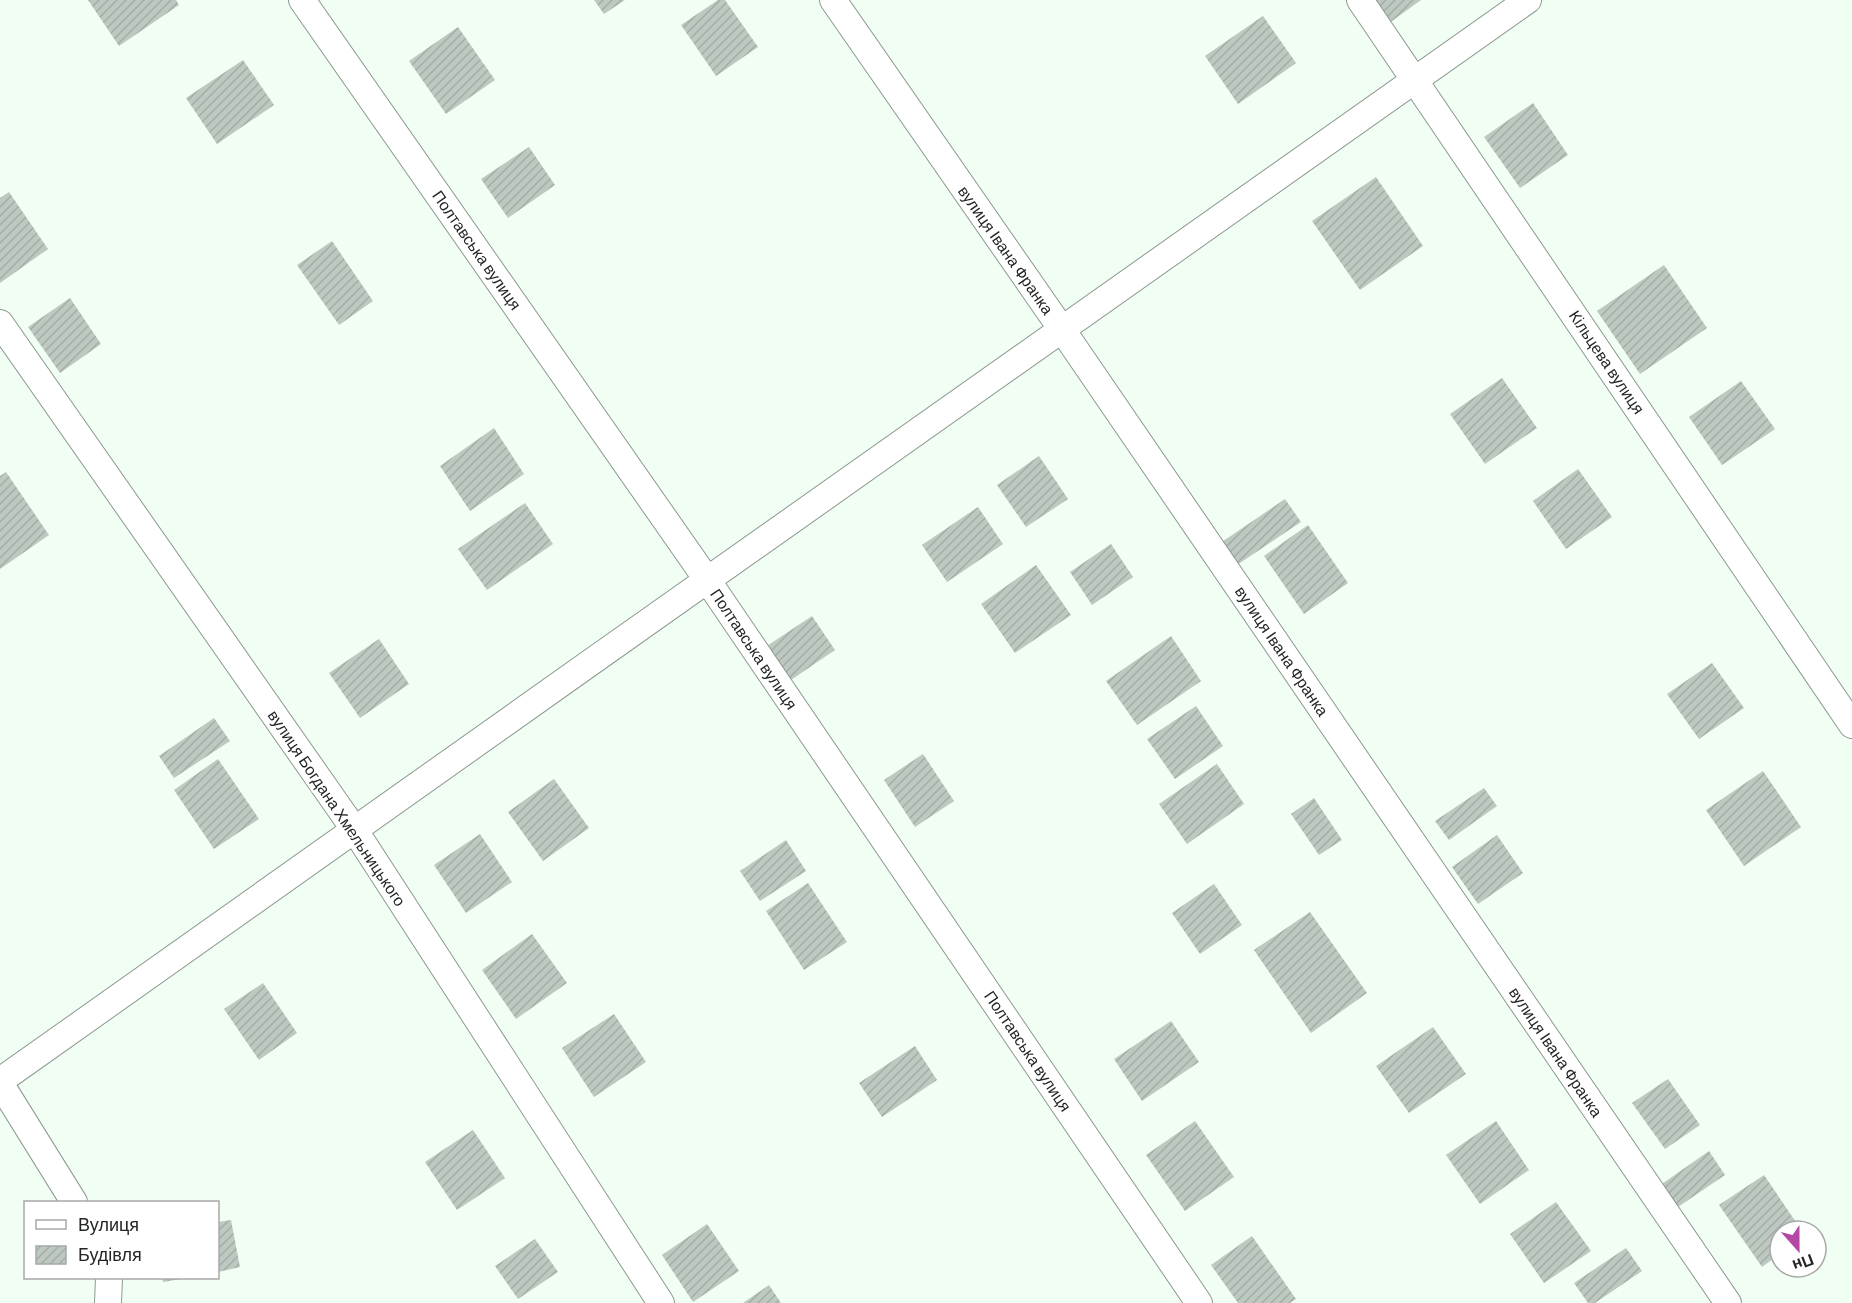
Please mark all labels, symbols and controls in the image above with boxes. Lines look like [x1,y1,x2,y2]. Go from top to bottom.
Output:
street label: вулиця Івана Франка [955,182,1058,318]
street label: Полтавська вулиця [429,186,526,313]
street label: Кільцева вулиця [1566,306,1649,417]
street label: вулиця Івана Франка [1232,582,1333,719]
street label: Полтавська вулиця [707,585,802,713]
street label: вулиця Богдана Хмельницького [265,706,410,909]
street label: вулиця Івана Франка [1506,983,1607,1120]
street label: Полтавська вулиця [981,987,1076,1115]
legend [24,1201,219,1279]
text: Вулиця [78,1213,139,1235]
north arrow [1768,1219,1828,1279]
text: Будівля [78,1243,142,1265]
text: Пн [1790,1251,1817,1276]

